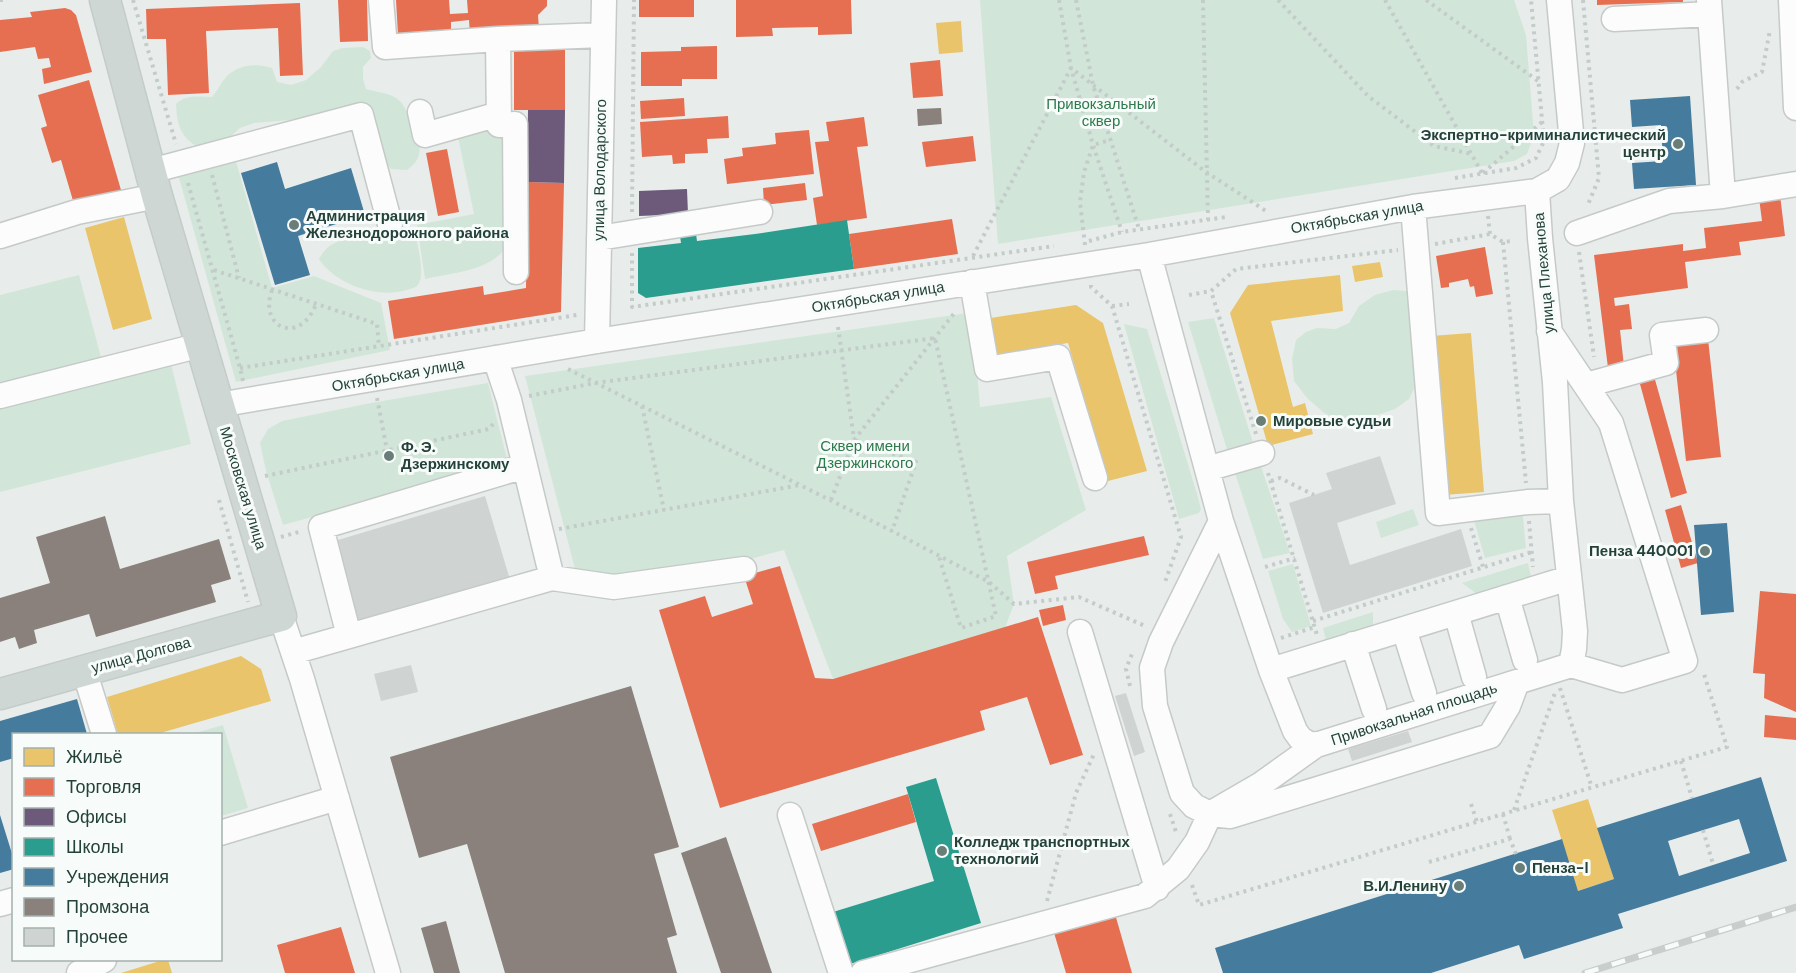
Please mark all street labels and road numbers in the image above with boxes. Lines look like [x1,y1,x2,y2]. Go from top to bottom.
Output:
street label: улица Володарского [589,99,611,241]
street label: Октябрьская улица [1289,195,1425,239]
street label: улица Плеханова [1529,211,1559,334]
street label: Октябрьская улица [810,277,946,317]
street label: Октябрьская улица [330,353,466,397]
street label: Московская улица [215,424,271,552]
street label: улица Долгова [89,632,193,678]
street label: Привокзальная площадь [1328,678,1500,750]

